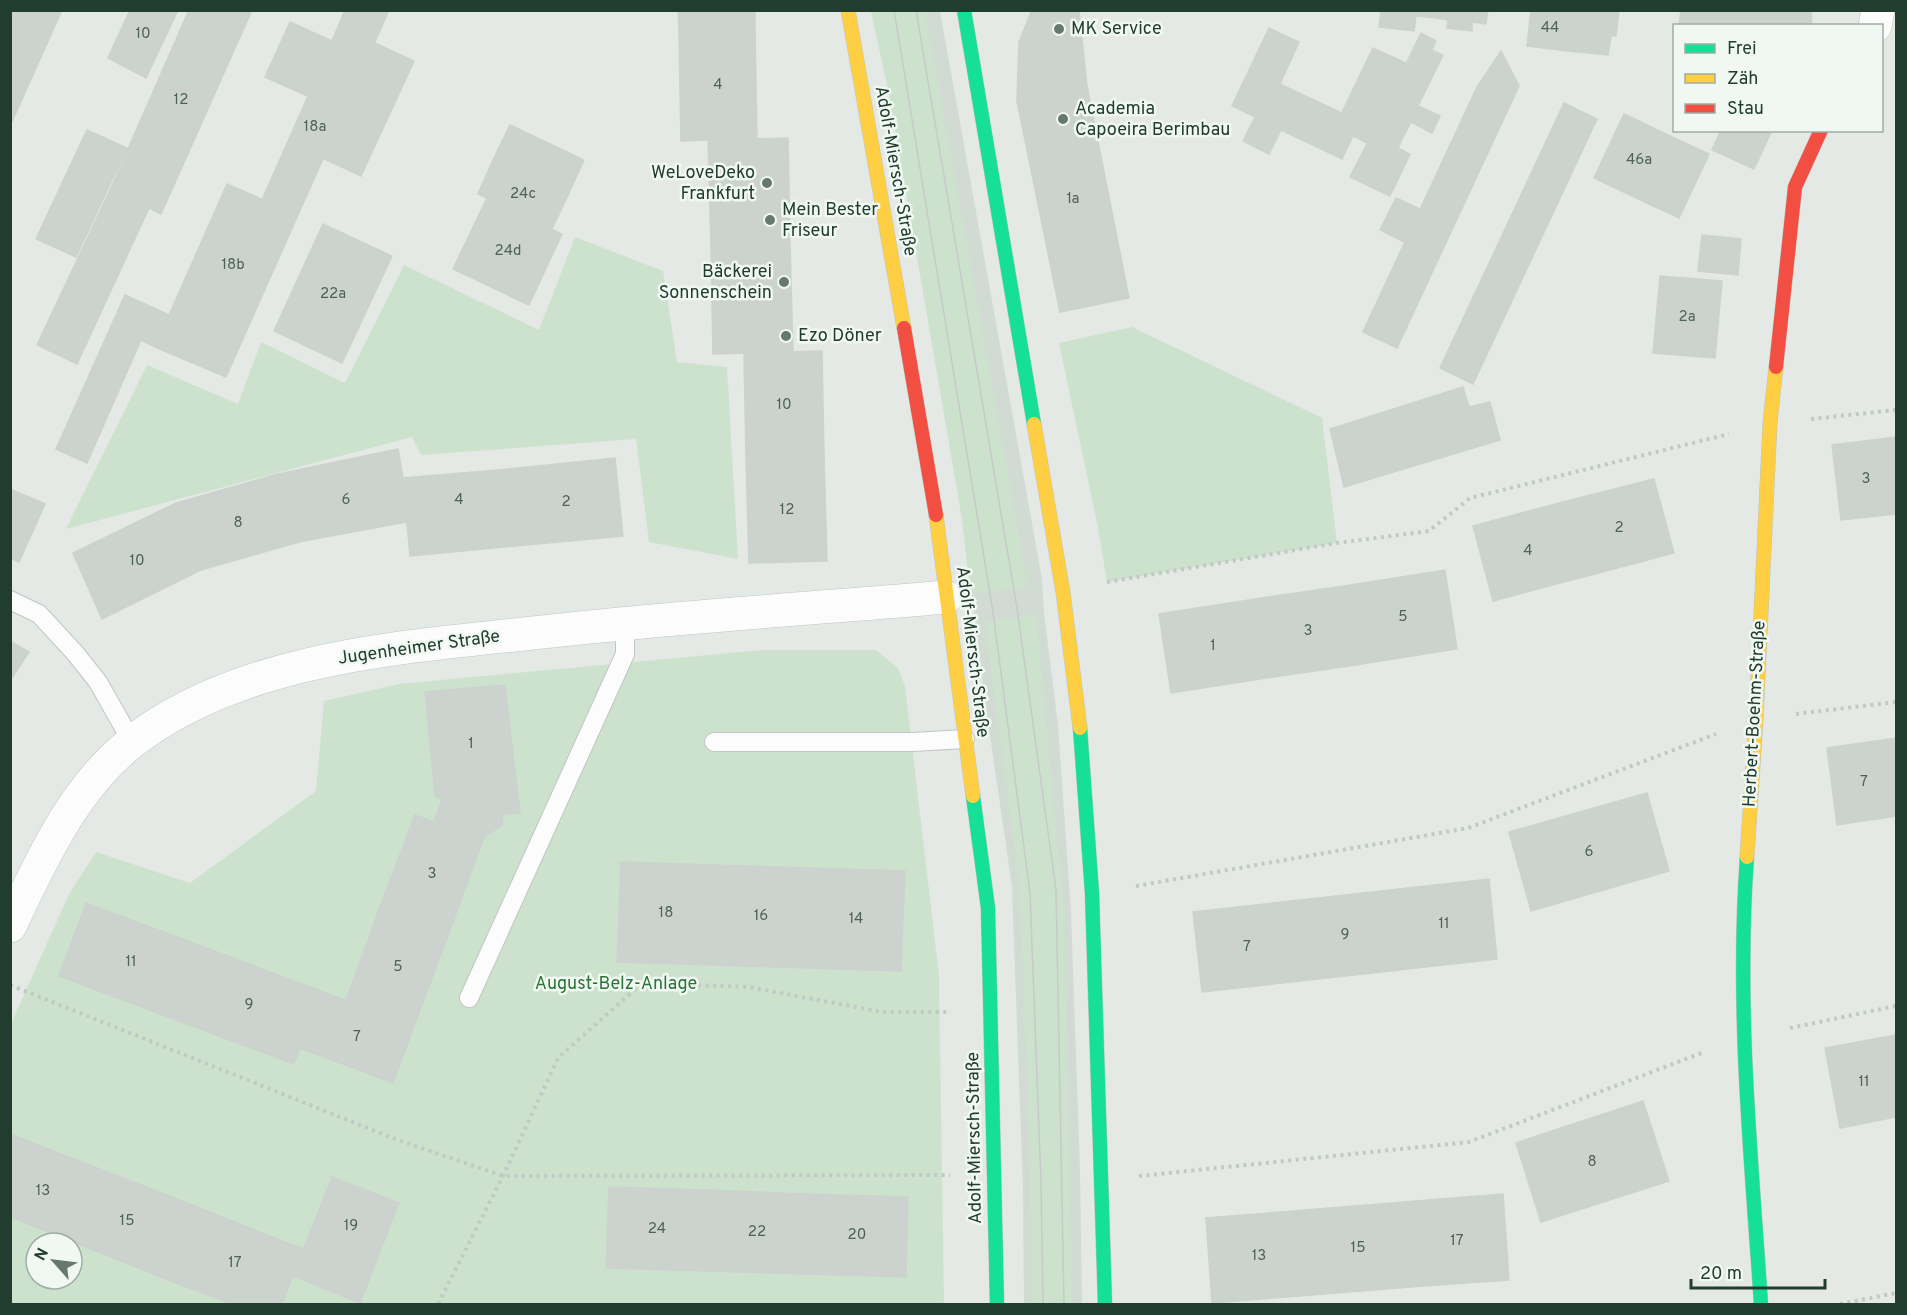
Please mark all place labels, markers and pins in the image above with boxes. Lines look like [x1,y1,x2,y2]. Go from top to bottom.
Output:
place label: MK Service [1071,18,1162,41]
marker: MK Service [1052,22,1066,36]
place label: Academia Capoeira Berimbau [1075,98,1230,142]
marker: Academia Capoeira Berimbau [1056,112,1070,126]
place label: WeLoveDeko Frankfurt [651,162,755,206]
marker: WeLoveDeko Frankfurt [760,176,774,190]
place label: Mein Bester Friseur [782,199,878,243]
marker: Mein Bester Friseur [763,213,777,227]
place label: Bäckerei Sonnenschein [659,261,772,305]
marker: Bäckerei Sonnenschein [777,275,791,289]
place label: Ezo Döner [798,325,882,348]
marker: Ezo Döner [779,329,793,343]

